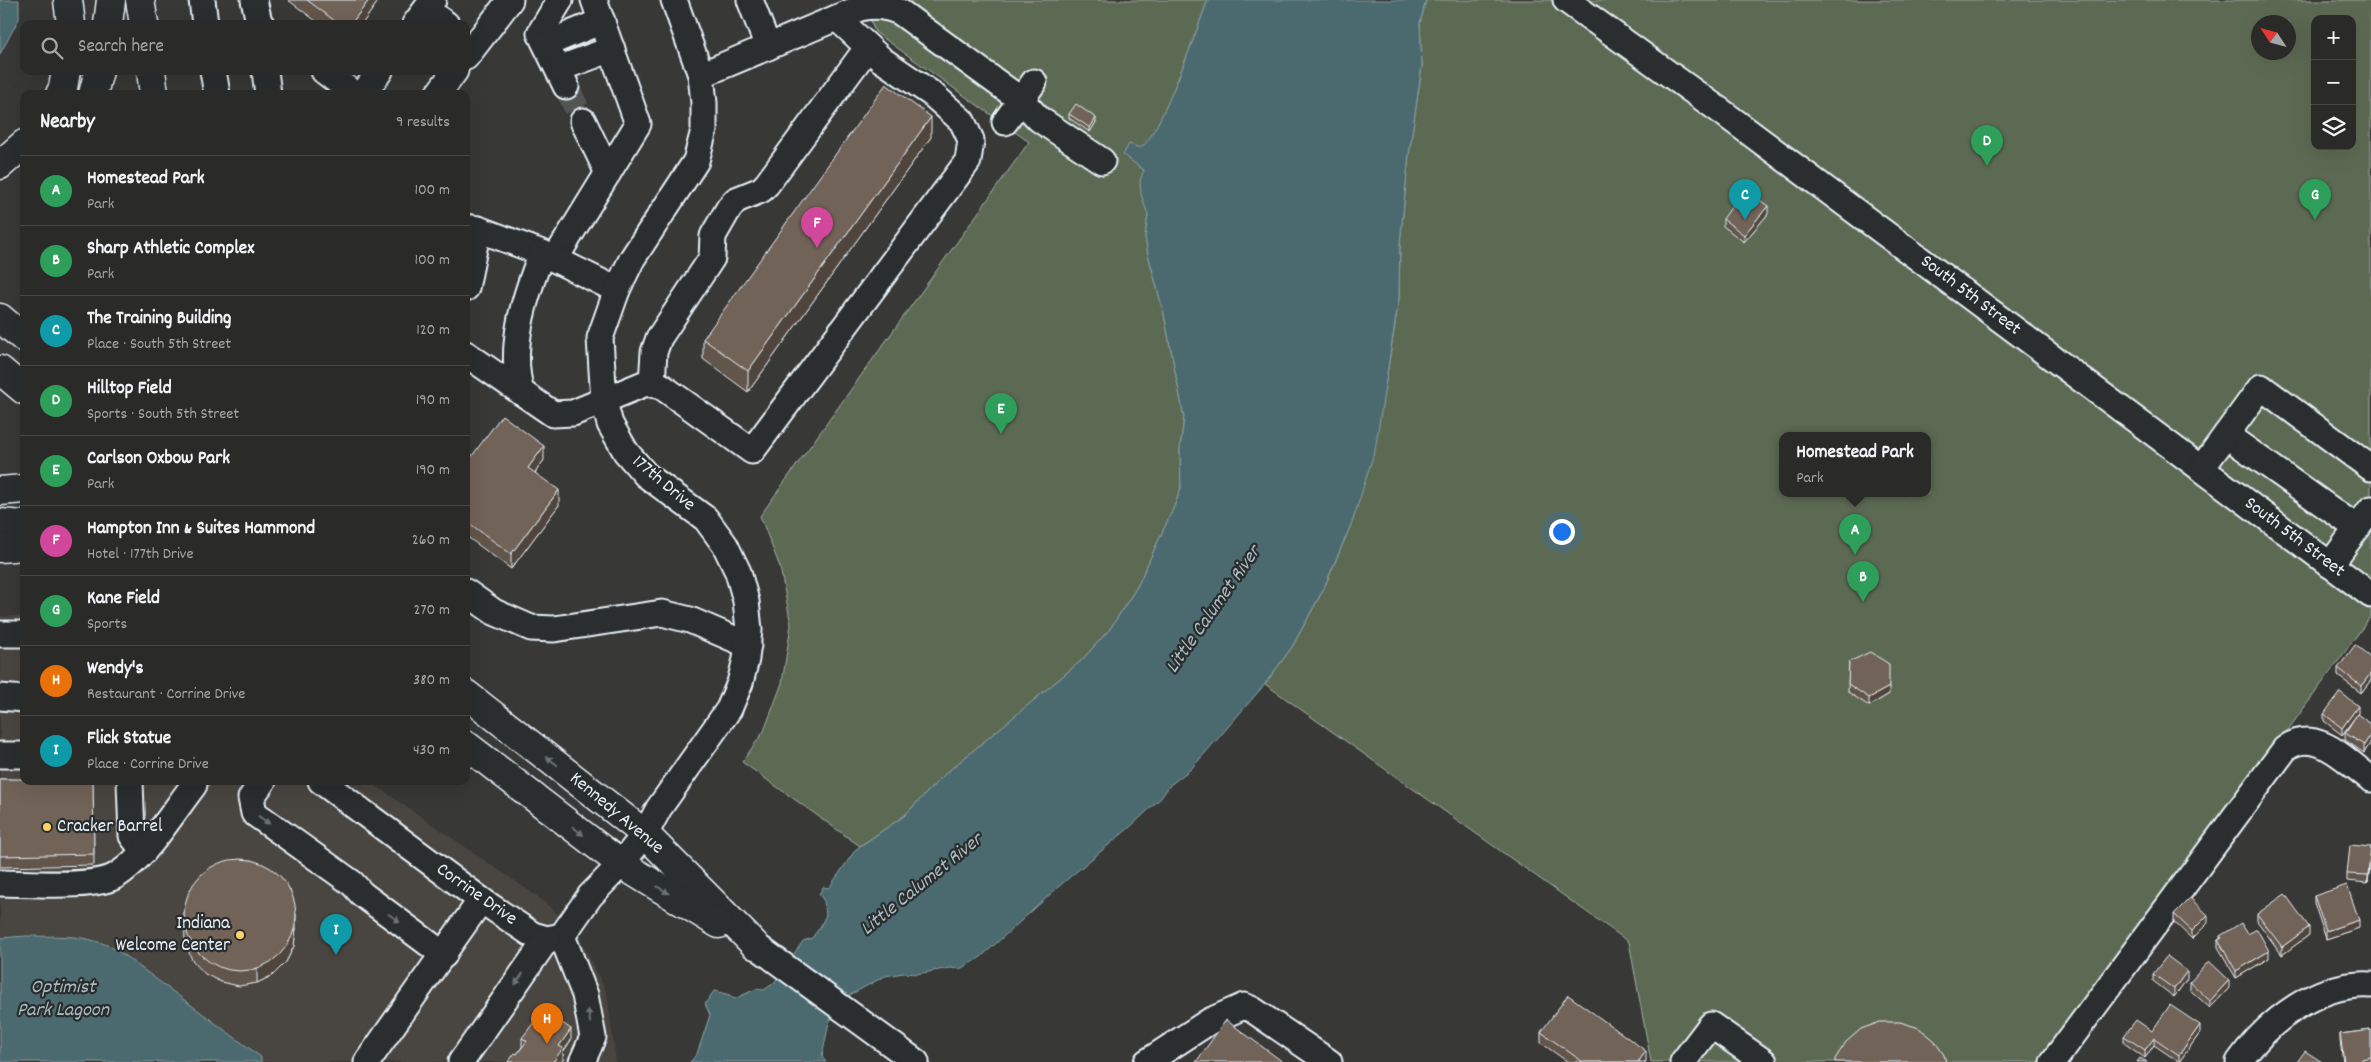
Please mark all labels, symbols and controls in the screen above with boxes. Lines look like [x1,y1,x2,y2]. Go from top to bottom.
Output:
north arrow [2251,15,2296,60]
map controls [2311,15,2356,150]
button: + [2311,15,2356,60]
search box [20,20,470,75]
icon: search [38,34,66,62]
text: Search here [78,34,164,61]
button: − [2311,60,2356,105]
button: layers [2311,105,2356,150]
text: Nearby [40,108,95,138]
text: 9 results [396,111,450,134]
pin: D [1971,125,2003,166]
text: Homestead Park [87,166,205,193]
text: A [52,179,60,202]
text: 100 m [414,179,450,202]
pin: C [1729,179,1761,220]
pin: G [2299,179,2331,220]
text: Park [87,193,114,216]
pin: F [801,207,833,248]
text: Sharp Athletic Complex [87,236,254,263]
text: B [52,249,60,272]
text: 100 m [414,249,450,272]
street label: South 5th Street [1914,249,2026,343]
text: Park [87,263,114,286]
text: The Training Building [87,306,231,333]
text: C [52,319,60,342]
text: 120 m [416,319,450,342]
text: Place · South 5th Street [87,333,231,356]
text: Hilltop Field [87,376,172,403]
text: D [52,389,60,412]
text: 190 m [416,389,450,412]
pin: E [985,393,1017,434]
text: Sports · South 5th Street [87,403,239,426]
popup [1779,432,1931,497]
text: Homestead Park [1796,440,1914,467]
text: Carlson Oxbow Park [87,446,230,473]
street label: 177th Drive [625,449,701,519]
text: E [52,459,60,482]
text: 190 m [416,459,450,482]
text: Park [1796,467,1824,490]
text: Park [87,473,114,496]
street label: South 5th Street [2238,491,2350,585]
pin: A [1839,514,1871,555]
text: Hampton Inn & Suites Hammond [87,516,315,543]
your location [1549,519,1575,545]
text: F [52,529,60,552]
text: 260 m [412,529,450,552]
water label: Little Calumet River [1160,538,1270,679]
text: Hotel · 177th Drive [87,543,194,566]
pin: B [1847,561,1879,602]
text: Kane Field [87,586,160,613]
text: G [52,599,60,622]
text: 270 m [414,599,450,622]
text: Sports [87,613,127,636]
text: Wendy's [87,656,143,683]
text: H [52,669,60,692]
text: 380 m [413,669,450,692]
text: Restaurant · Corrine Drive [87,683,245,706]
text: Flick Statue [87,726,171,753]
text: I [54,739,58,762]
text: 430 m [413,739,450,762]
text: Place · Corrine Drive [87,753,209,776]
one-way arrow [546,755,559,766]
street label: Kennedy Avenue [563,766,669,862]
place label: Cracker Barrel [57,814,163,841]
one-way arrow [257,815,271,825]
marker: Cracker Barrel [41,821,53,833]
one-way arrow [571,825,584,836]
water label: Little Calumet River [855,825,991,943]
street label: Corrine Drive [430,857,522,933]
one-way arrow [656,885,669,894]
place label: Indiana Welcome Center [115,911,231,960]
one-way arrow [387,912,400,923]
pin: I [320,914,352,955]
marker: Indiana Welcome Center [234,929,246,941]
one-way arrow [514,972,524,986]
water label: Optimist Park Lagoon [17,974,110,1025]
pin: H [531,1003,563,1044]
one-way arrow [585,1008,593,1024]

